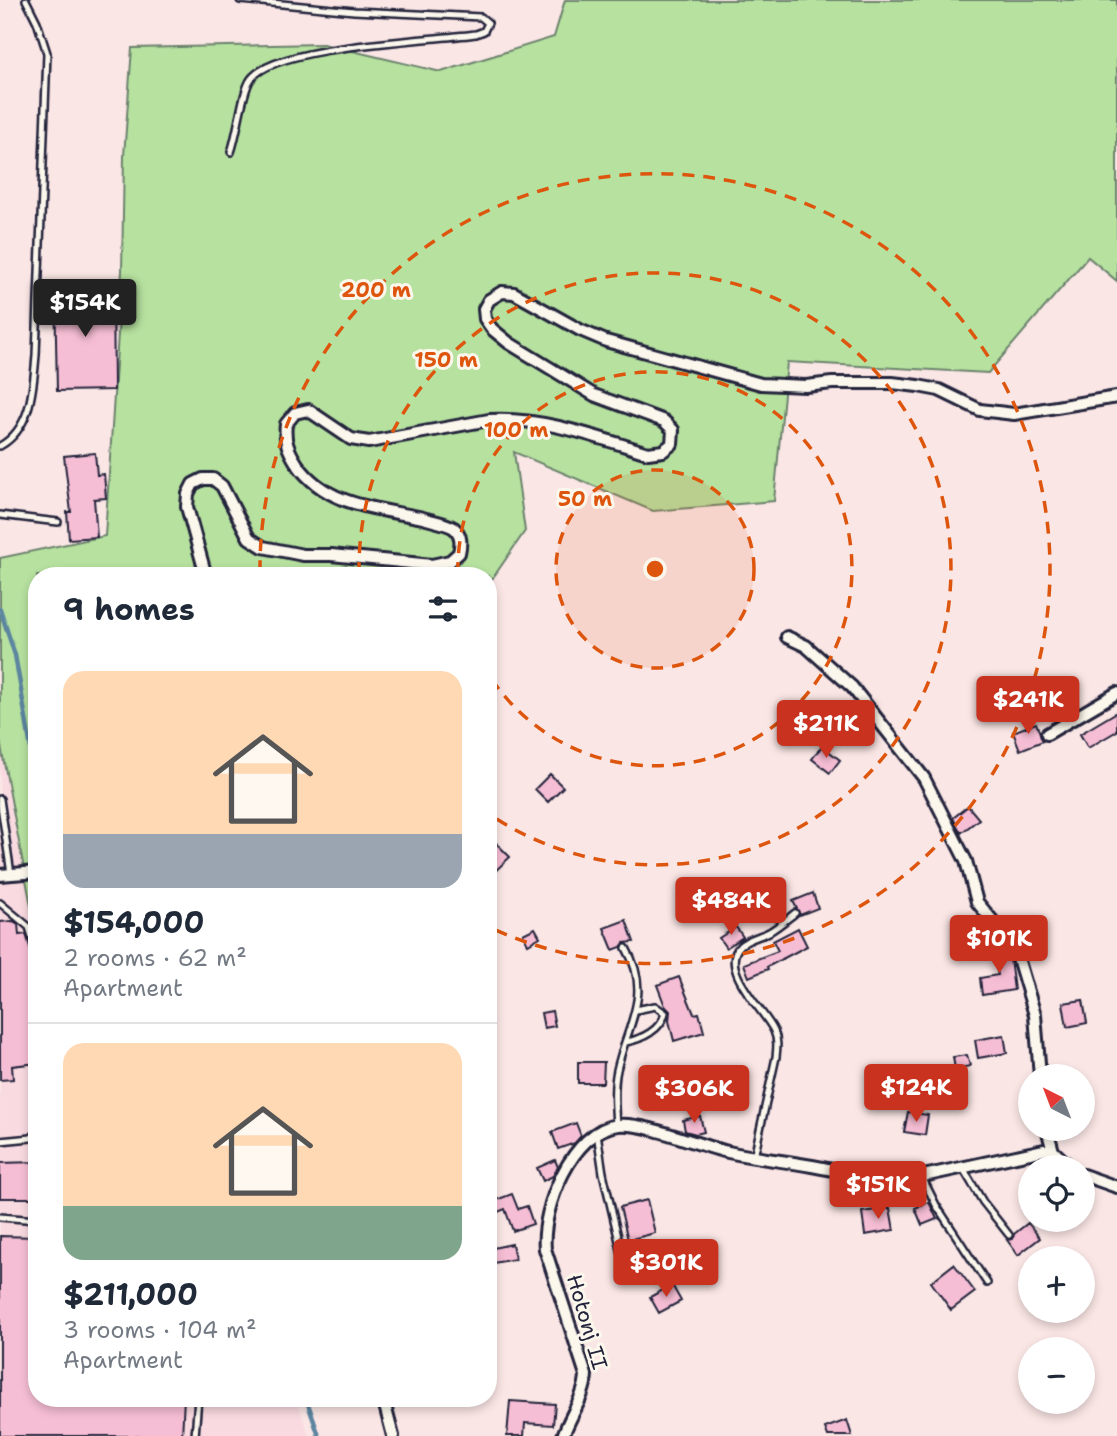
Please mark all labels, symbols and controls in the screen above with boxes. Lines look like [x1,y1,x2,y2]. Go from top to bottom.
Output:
text: 200 m [341,276,411,304]
pin: $154K [36,280,134,339]
text: $154K [49,287,121,317]
text: 150 m [414,346,478,374]
text: 100 m [484,416,548,444]
text: 50 m [558,485,612,513]
centre of rings [643,557,667,581]
text: 9 homes [63,589,195,630]
icon: filters [424,590,462,628]
pin: $241K [979,676,1077,736]
text: $241K [992,684,1064,714]
pin: $211K [777,700,875,760]
text: $211K [793,708,859,738]
icon: home [200,716,326,842]
pin: $484K [682,878,780,937]
text: $484K [691,885,771,915]
text: $154,000 [63,902,204,943]
pin: $101K [950,916,1048,975]
text: $101K [966,923,1032,953]
text: 2 rooms · 62 m² [63,943,247,973]
text: Apartment [63,973,183,1003]
pin: $124K [867,1064,965,1124]
north arrow [1018,1064,1096,1141]
map controls [1018,1064,1095,1414]
pin: $306K [645,1066,743,1125]
text: $124K [880,1072,952,1102]
text: $306K [654,1073,734,1103]
icon: home [200,1088,326,1214]
button: locate [1018,1155,1095,1232]
pin: $151K [829,1162,927,1221]
text: $151K [845,1169,911,1199]
pin: $301K [617,1240,715,1299]
button: + [1018,1246,1095,1323]
text: $301K [629,1247,703,1277]
street label: Hotonj II [560,1271,614,1373]
text: $211,000 [63,1274,198,1315]
text: 3 rooms · 104 m² [63,1315,256,1345]
button: − [1018,1337,1095,1414]
text: Apartment [63,1345,183,1375]

